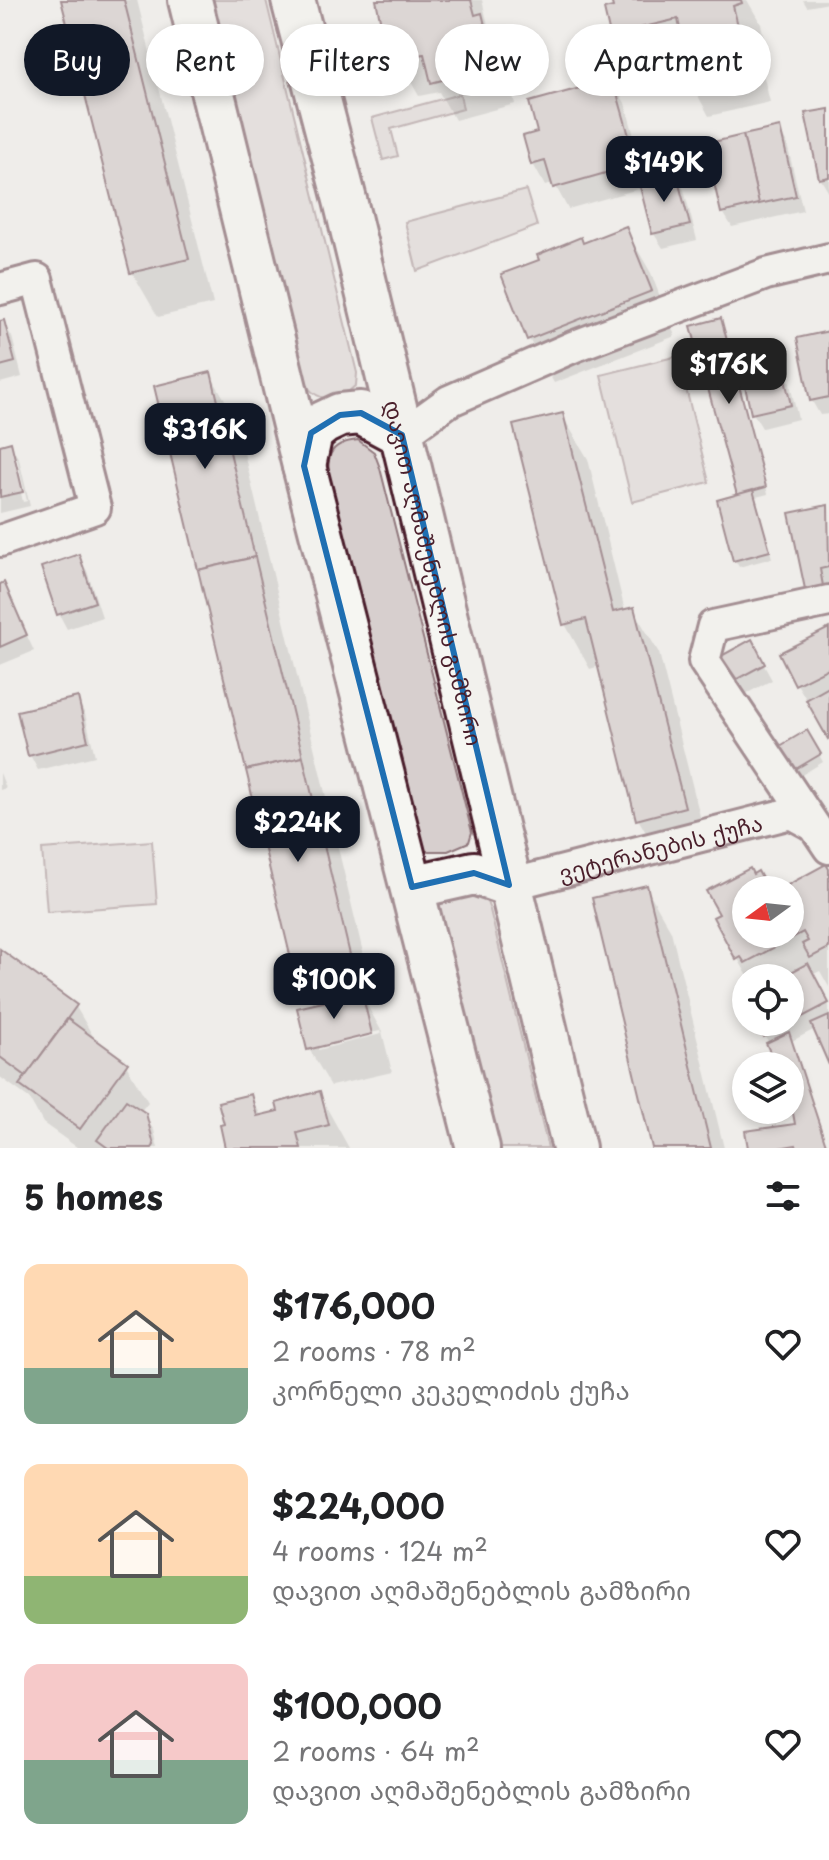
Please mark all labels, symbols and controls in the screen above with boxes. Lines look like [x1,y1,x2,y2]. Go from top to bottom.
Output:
chip: Buy [24,24,130,96]
chip: Rent [146,24,264,96]
chip: Filters [280,24,419,96]
chip: New [435,24,549,96]
chip: Apartment [565,24,771,96]
pin: $149K [608,136,720,204]
text: $149K [624,142,704,181]
pin: $176K [673,338,785,406]
text: $176K [690,344,768,383]
street label: დავით აღმაშენებლის გამზირი [377,396,493,749]
pin: $316K [149,403,261,471]
text: $316K [163,409,247,448]
pin: $224K [242,796,354,864]
text: $224K [254,802,342,841]
street label: ვეტერანების ქუჩა [555,805,766,888]
north arrow [732,876,804,948]
map controls [732,876,804,1124]
pin: $100K [278,953,390,1021]
text: $100K [292,959,376,998]
button: locate [732,964,804,1036]
button: layers [732,1052,804,1124]
text: 5 homes [24,1170,163,1222]
icon: filters [761,1174,805,1218]
text: $176,000 [272,1279,435,1331]
icon: home [88,1296,184,1392]
icon: heart [761,1322,805,1366]
text: 2 rooms · 78 m² [272,1331,476,1370]
text: კორნელი კეკელიძის ქუჩა [272,1370,630,1409]
text: $224,000 [272,1479,445,1531]
icon: home [88,1496,184,1592]
icon: heart [761,1522,805,1566]
text: 4 rooms · 124 m² [272,1531,488,1570]
text: დავით აღმაშენებლის გამზირი [272,1570,691,1609]
text: $100,000 [272,1679,442,1731]
icon: home [88,1696,184,1792]
icon: heart [761,1722,805,1766]
text: 2 rooms · 64 m² [272,1731,480,1770]
text: დავით აღმაშენებლის გამზირი [272,1770,691,1809]

